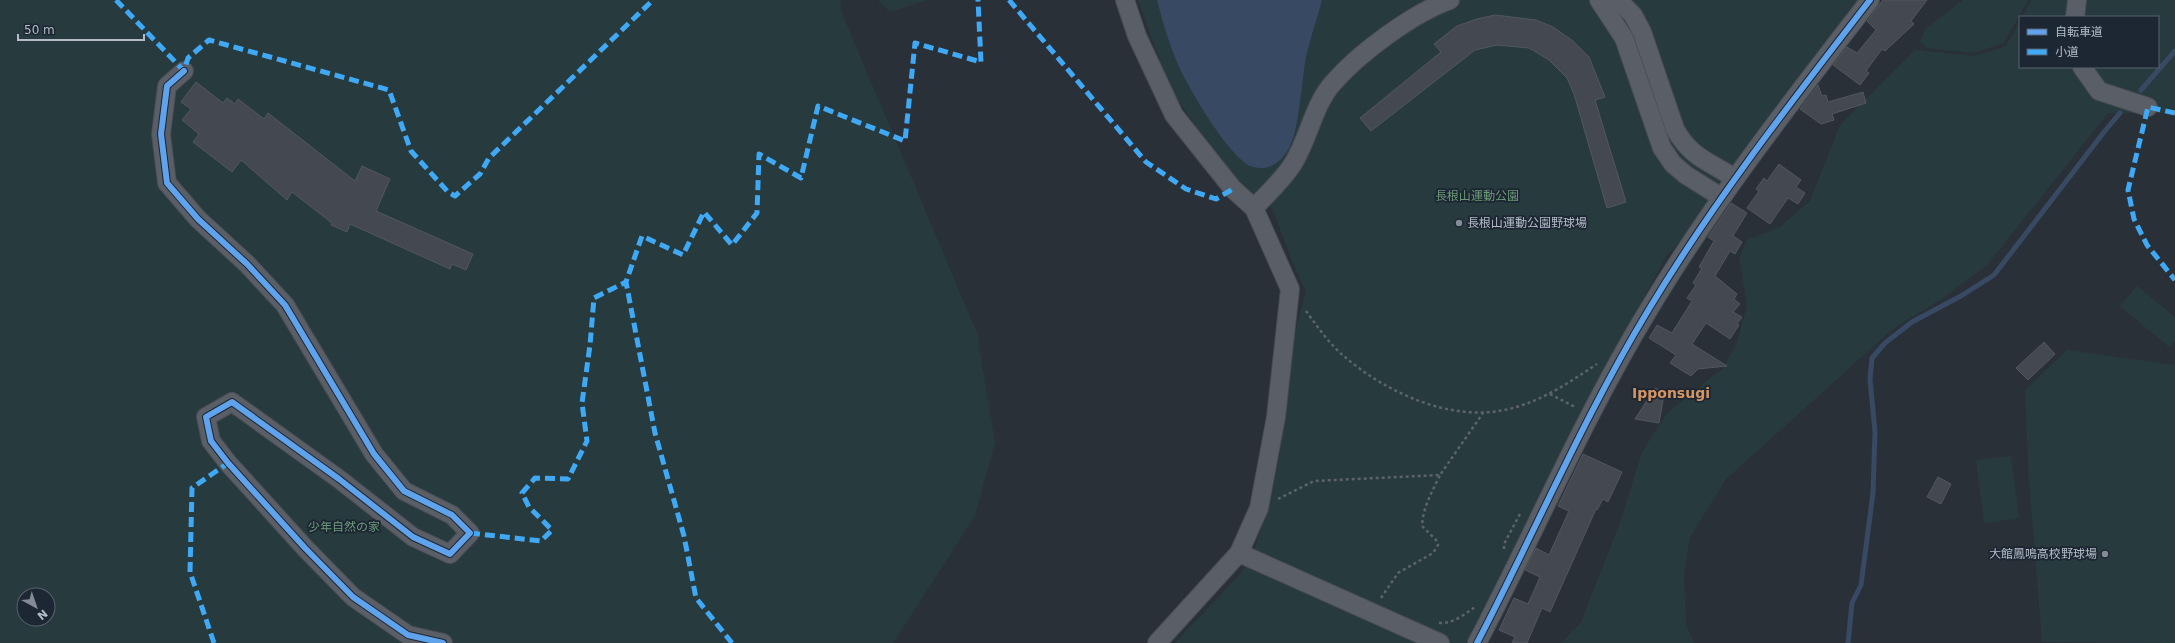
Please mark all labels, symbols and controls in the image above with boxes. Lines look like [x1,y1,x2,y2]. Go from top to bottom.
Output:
scale bar [18,16,144,42]
legend [2019,16,2159,68]
text: 50 m [24,23,55,37]
text: 自転車道 [2055,25,2103,39]
text: 小道 [2055,45,2079,59]
park label: 長根山運動公園 [1435,189,1519,203]
place label: 長根山運動公園野球場 [1467,216,1587,230]
marker: 長根山運動公園野球場 [1454,218,1464,228]
district label: Ipponsugi [1632,385,1710,401]
park label: 少年自然の家 [308,520,380,534]
place label: 大館鳳鳴高校野球場 [1989,547,2097,561]
marker: 大館鳳鳴高校野球場 [2100,549,2110,559]
north arrow [16,587,56,627]
text: N [34,606,50,622]

